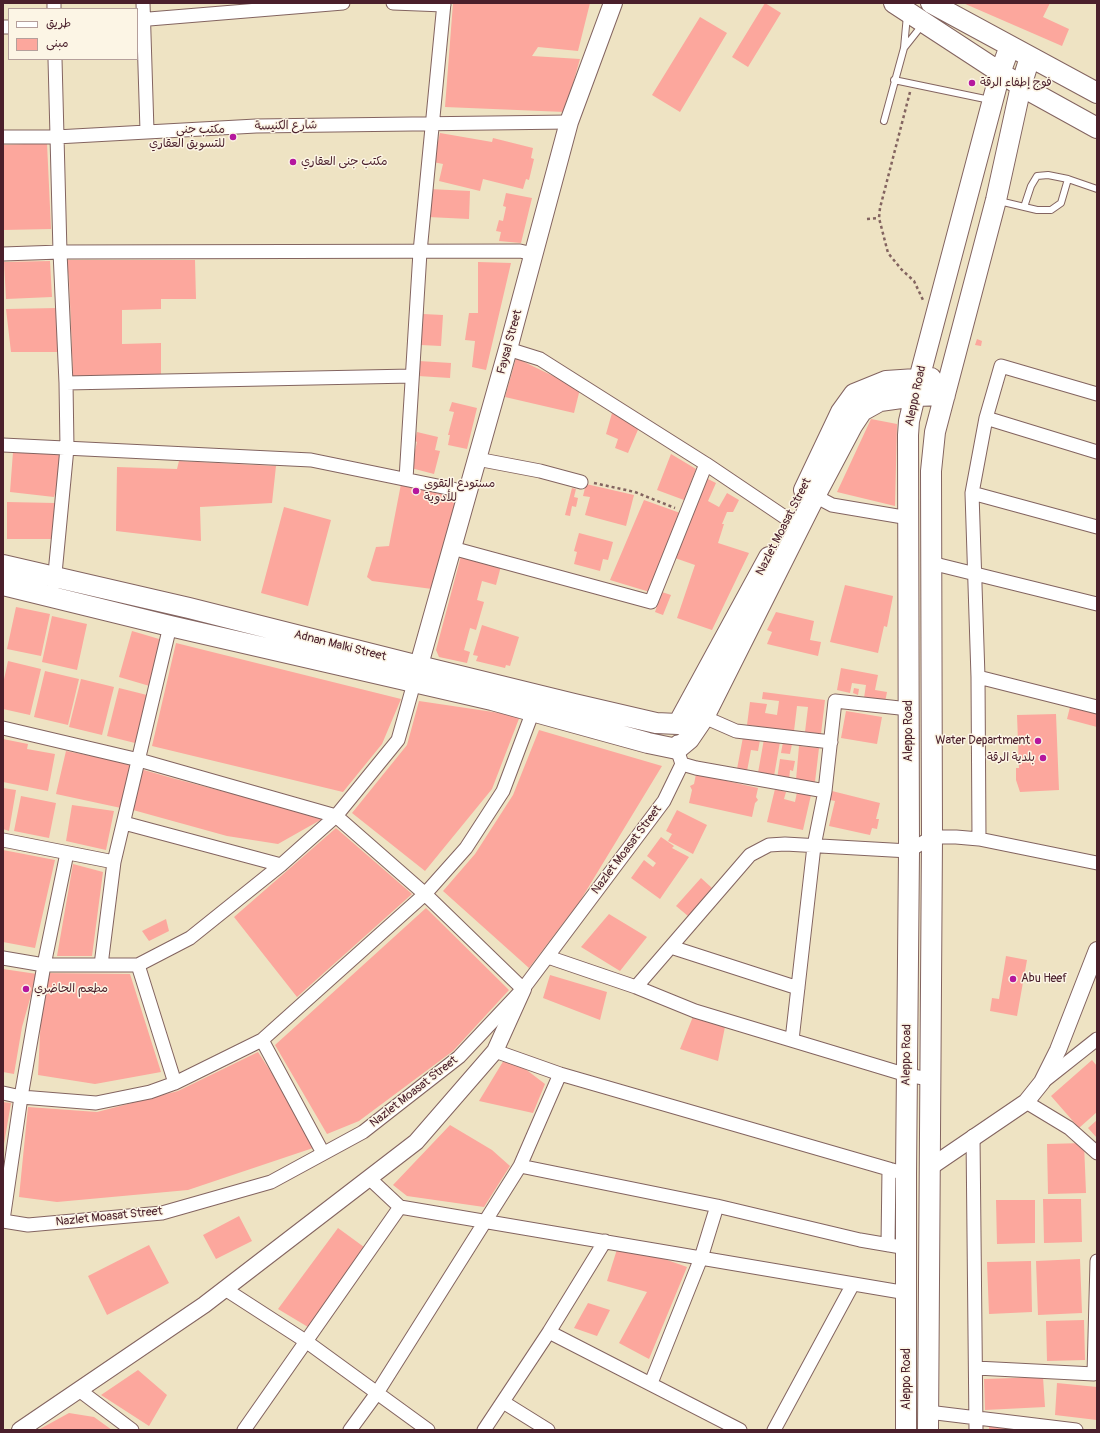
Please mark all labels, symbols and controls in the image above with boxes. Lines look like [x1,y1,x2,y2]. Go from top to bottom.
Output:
legend [8,8,138,60]
text: طريق [46,16,71,31]
text: مبنى [46,36,69,51]
place label: فوج إطفاء الرقة [980,76,1052,90]
marker: فوج إطفاء الرقة [967,78,977,88]
street label: شارع الكنيسة [255,118,317,134]
place label: مكتب جنى للتسويق العقاري [149,123,225,151]
marker: مكتب جنى للتسويق العقاري [228,132,238,142]
place label: مكتب جنى العقاري [301,155,387,169]
marker: مكتب جنى العقاري [288,157,298,167]
street label: Faysal Street [494,308,526,376]
street label: Aleppo Road [903,364,929,428]
street label: Nazlet Moasat Street [753,476,815,578]
place label: مستودع التقوى للأدوية [424,477,495,505]
marker: مستودع التقوى للأدوية [411,486,421,496]
street label: Adnan Malki Street [292,628,388,664]
street label: Aleppo Road [902,700,916,762]
place label: Water Department [935,734,1030,748]
marker: Water Department [1033,736,1043,746]
place label: بلدية الرقة [987,751,1035,765]
marker: بلدية الرقة [1038,753,1048,763]
street label: Nazlet Moasat Street [589,803,665,897]
place label: Abu Heef [1021,972,1067,986]
marker: Abu Heef [1008,974,1018,984]
place label: مطعم الحاضري [34,982,108,996]
marker: مطعم الحاضري [21,984,31,994]
street label: Aleppo Road [899,1024,915,1086]
street label: Nazlet Moasat Street [367,1053,461,1131]
street label: Nazlet Moasat Street [55,1204,163,1230]
street label: Aleppo Road [900,1348,914,1410]

